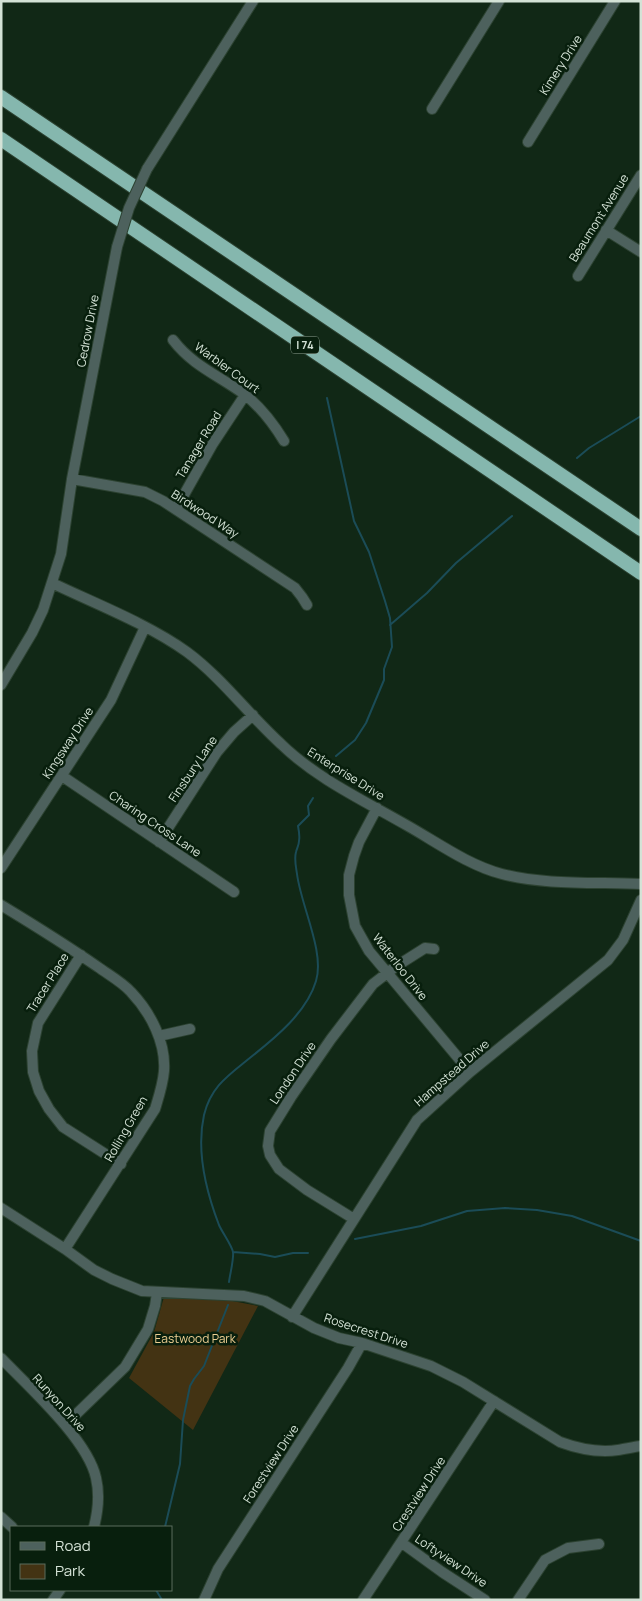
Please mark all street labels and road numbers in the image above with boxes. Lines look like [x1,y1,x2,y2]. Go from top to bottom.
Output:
street label: Kimery Drive [535,31,586,98]
street label: Beaumont Avenue [565,171,632,265]
street label: Cedrow Drive [72,293,103,369]
road number: I 74 [291,336,319,354]
street label: Warbler Court [191,338,264,397]
street label: Tanager Road [172,408,225,482]
street label: Birdwood Way [168,485,243,542]
street label: Kingsway Drive [38,704,97,782]
street label: Finsbury Lane [164,732,221,805]
street label: Enterprise Drive [304,743,388,804]
street label: Charing Cross Lane [106,786,205,861]
street label: Waterloo Drive [369,930,432,1004]
street label: Tracer Place [22,950,73,1016]
street label: Hampstead Drive [411,1035,493,1110]
street label: London Drive [265,1038,320,1107]
street label: Rolling Green [100,1093,151,1165]
street label: Rosecrest Drive [322,1309,410,1352]
street label: Runyon Drive [29,1370,90,1435]
street label: Forestview Drive [239,1421,302,1506]
street label: Crestview Drive [388,1453,449,1535]
street label: Loftyview Drive [412,1530,491,1591]

